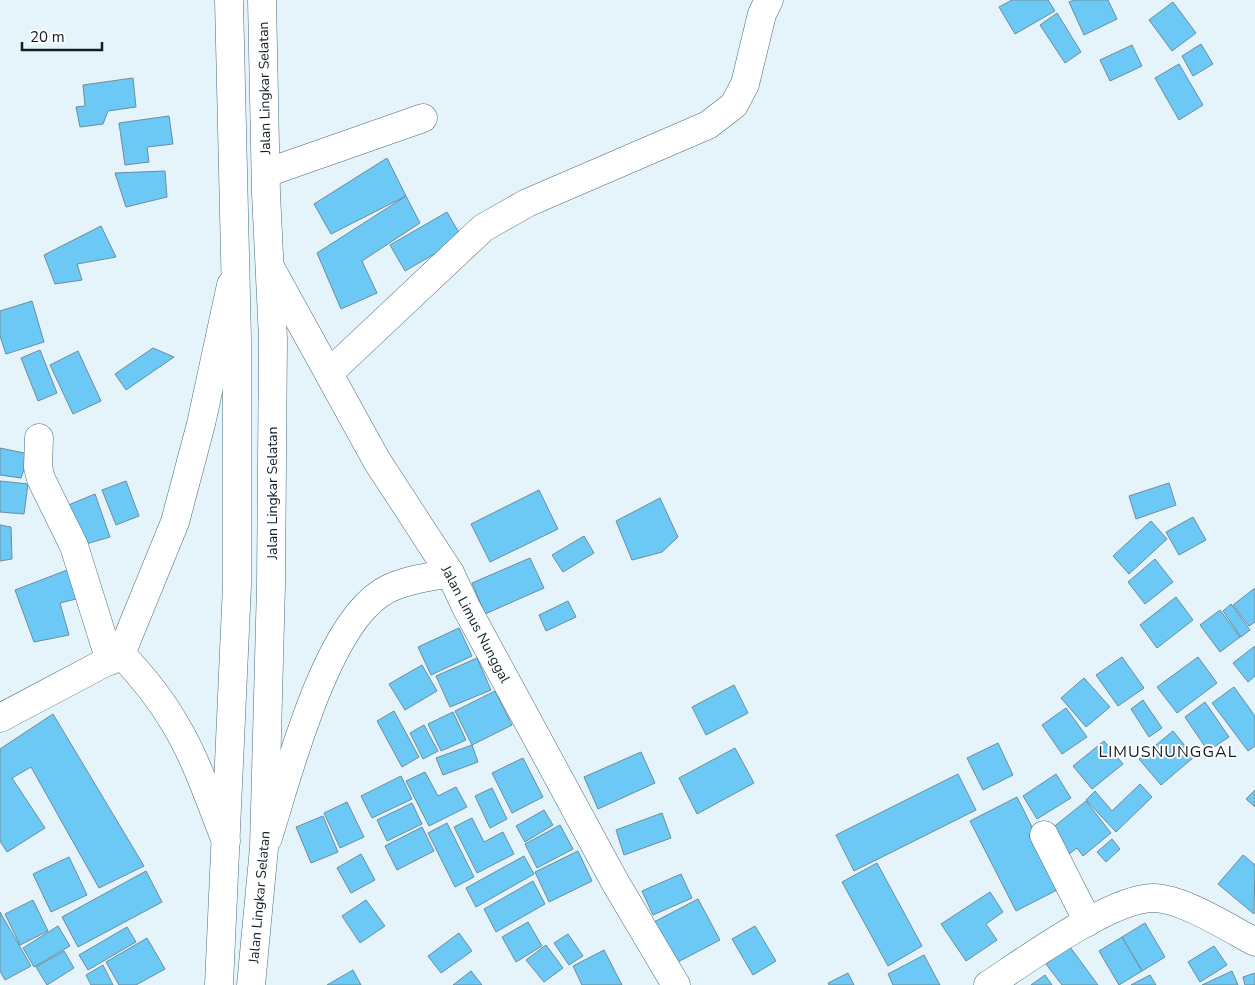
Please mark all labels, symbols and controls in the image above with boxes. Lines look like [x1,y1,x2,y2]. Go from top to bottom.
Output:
scale bar [22,20,102,52]
street label: Jalan Lingkar Selatan [254,21,275,156]
text: 20 m [30,27,65,47]
street label: Jalan Lingkar Selatan [263,427,282,560]
street label: Jalan Limus Nunggal [436,561,515,687]
district label: LIMUSNUNGGAL [1099,741,1237,763]
street label: Jalan Lingkar Selatan [244,830,275,965]

